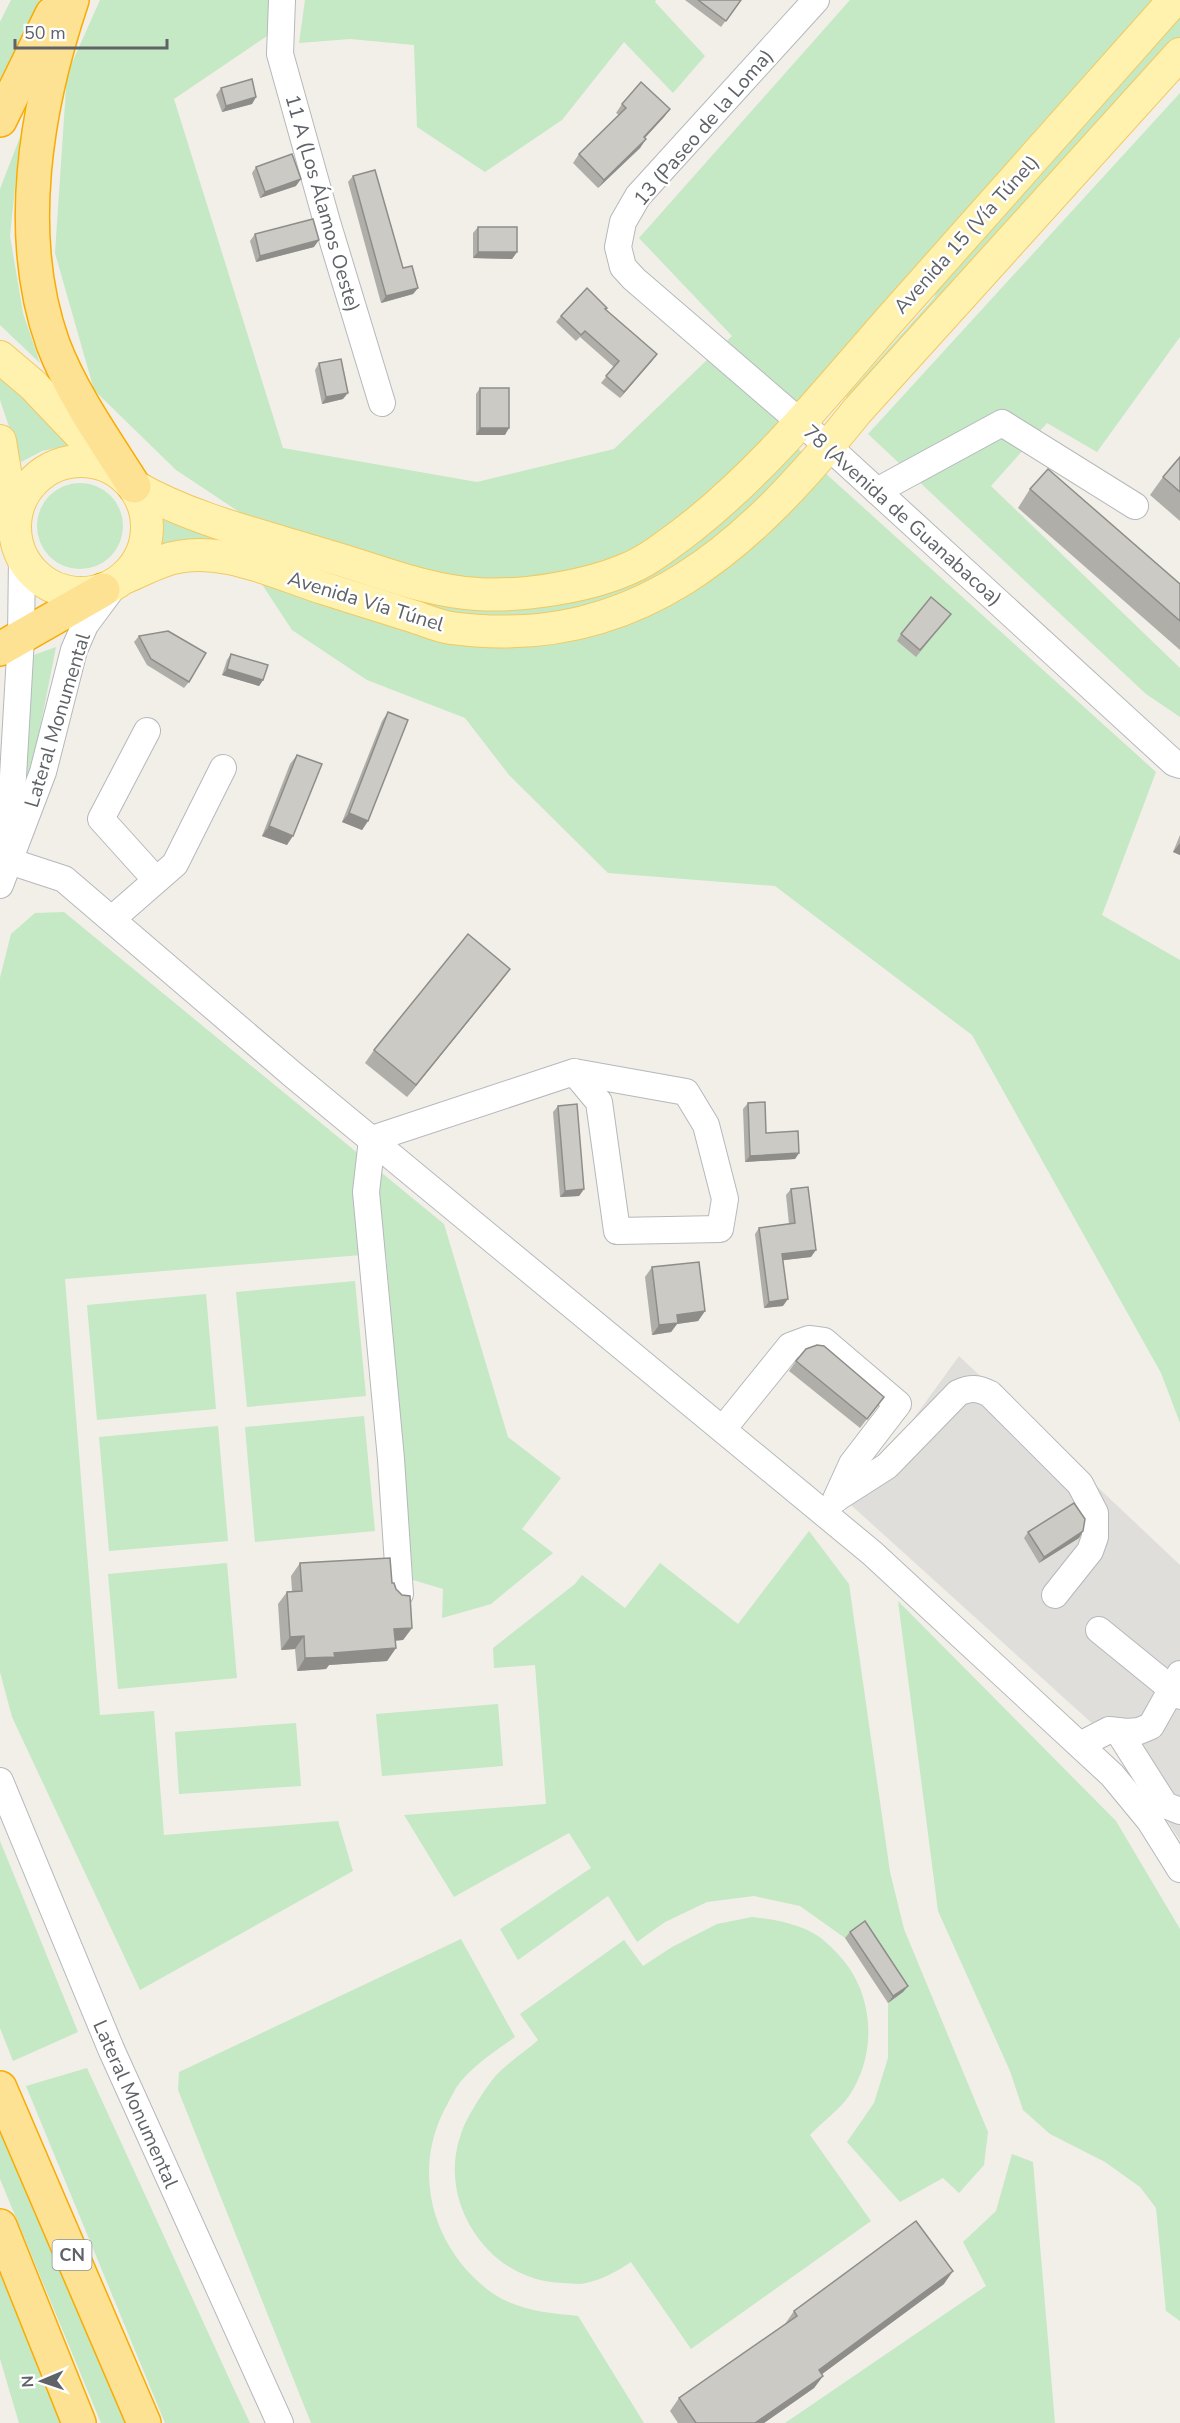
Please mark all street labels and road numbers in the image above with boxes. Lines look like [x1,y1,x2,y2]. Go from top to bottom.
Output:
street label: 13 (Paseo de la Loma) [628,43,779,212]
street label: 11 A (Los Álamos Oeste) [279,91,367,315]
street label: Avenida 15 (Vía Túnel) [888,149,1045,320]
street label: 78 (Avenida de Guanabacoa) [797,419,1008,612]
street label: Avenida Vía Túnel [284,565,447,638]
street label: Lateral Monumental [18,630,97,811]
street label: Lateral Monumental [86,2016,185,2193]
road number: CN [52,2240,92,2270]

